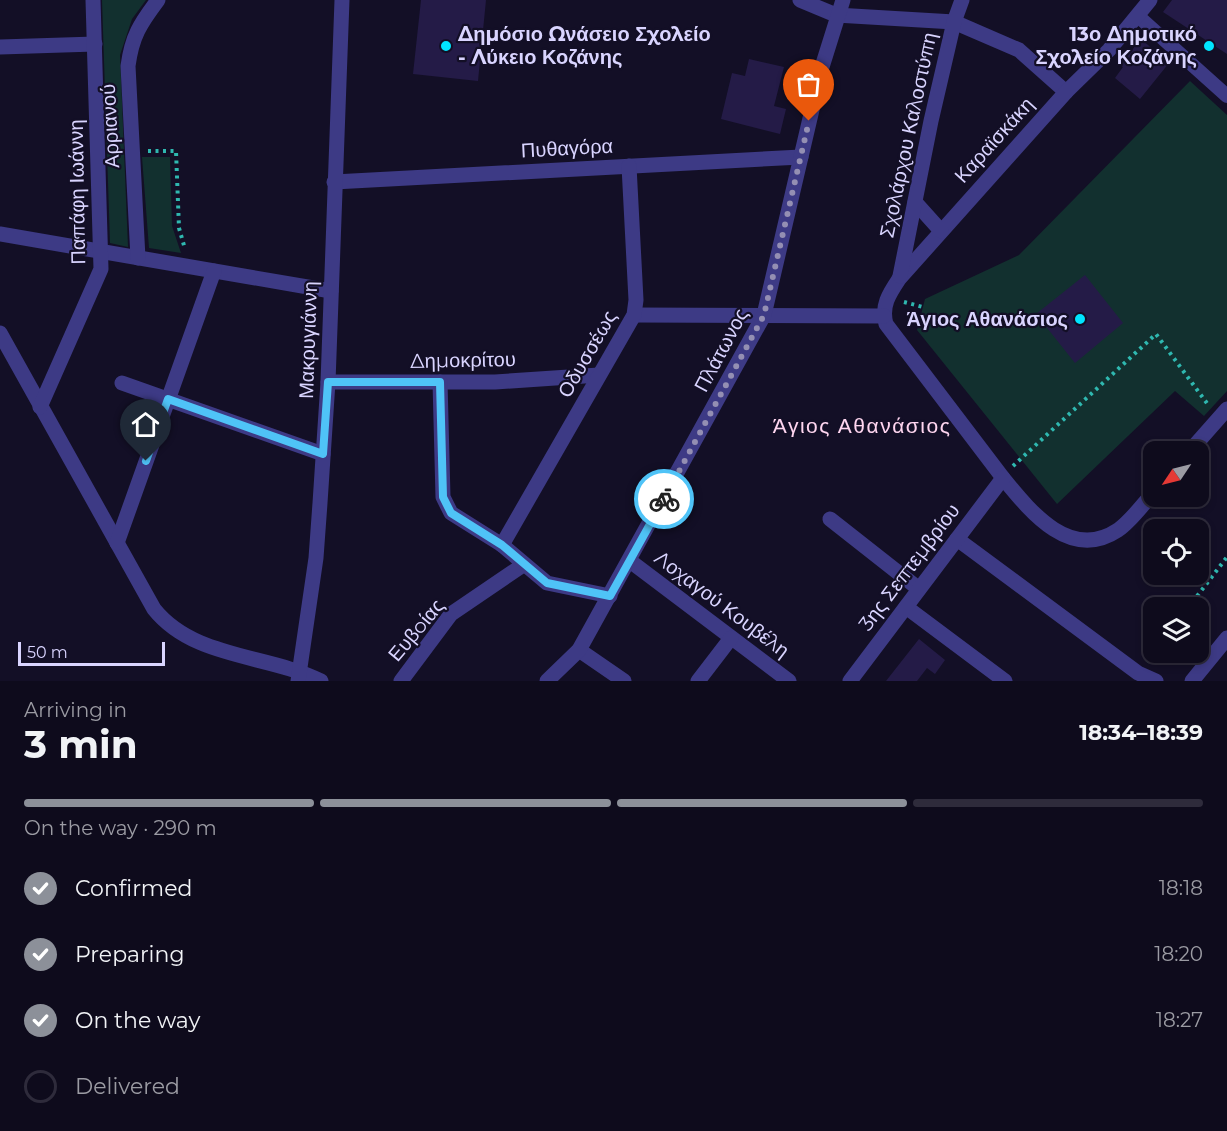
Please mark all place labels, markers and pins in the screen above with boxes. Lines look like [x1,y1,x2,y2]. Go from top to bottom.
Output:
place label: Δημόσιο Ωνάσειο Σχολείο - Λύκειο Κοζάνης [457,22,711,69]
place label: 13ο Δημοτικό Σχολείο Κοζάνης [1036,22,1197,69]
marker: Δημόσιο Ωνάσειο Σχολείο - Λύκειο Κοζάνης [439,39,453,53]
marker: 13ο Δημοτικό Σχολείο Κοζάνης [1202,39,1216,53]
pin [783,59,834,121]
place label: Άγιος Αθανάσιος [907,307,1068,331]
marker: Άγιος Αθανάσιος [1073,312,1087,326]
pin [120,399,171,461]

